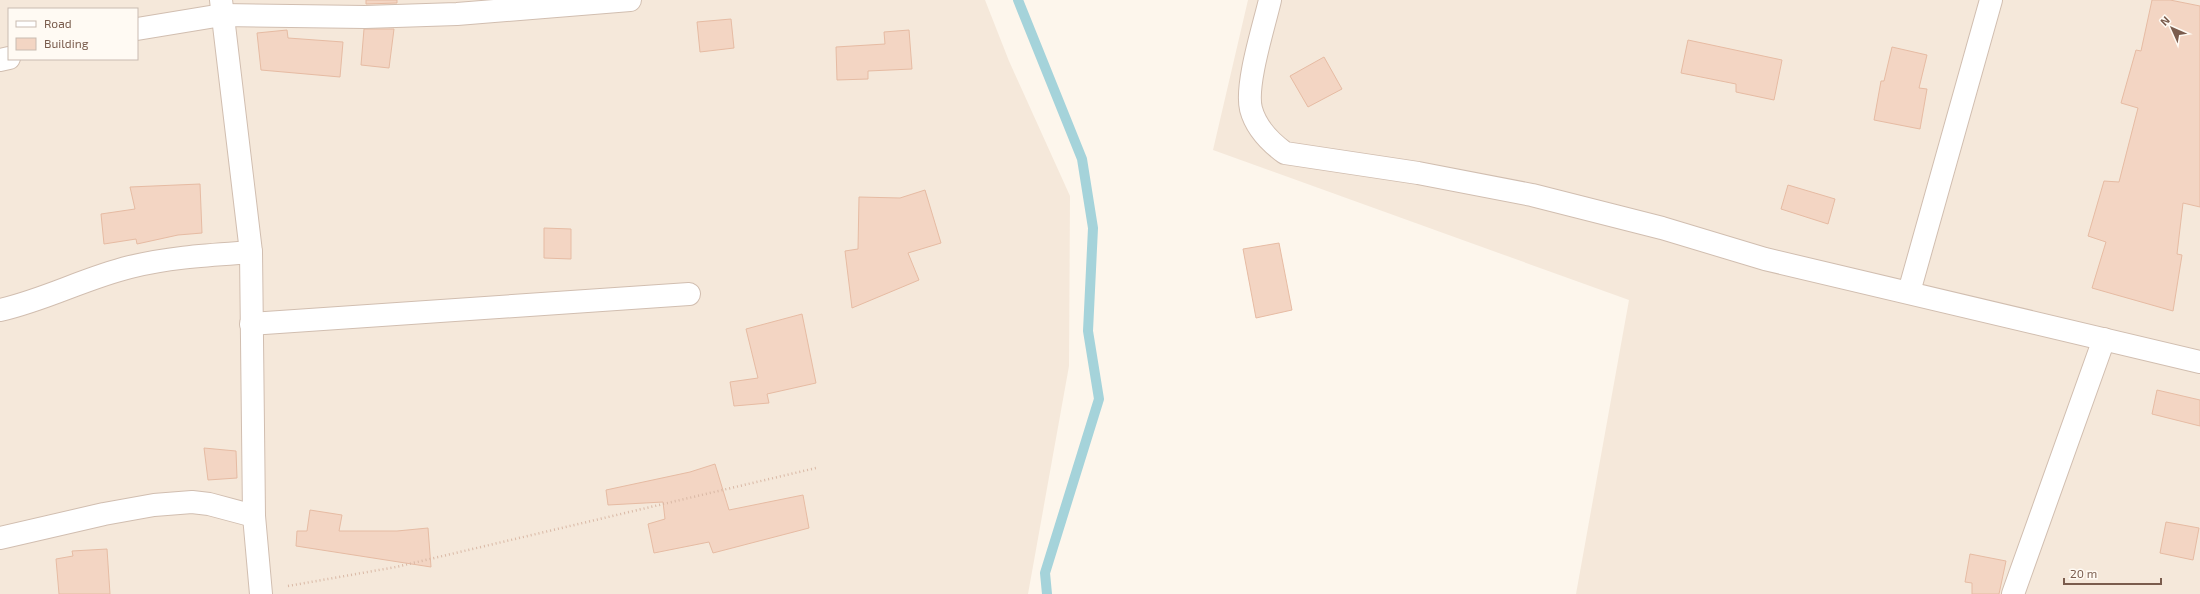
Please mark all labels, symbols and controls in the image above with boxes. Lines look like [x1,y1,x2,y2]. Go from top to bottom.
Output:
legend [8,8,138,60]
north arrow [2152,8,2192,48]
text: N [2157,13,2172,28]
text: Road [44,16,72,30]
text: Building [44,36,89,50]
scale bar [2064,560,2161,586]
text: 20 m [2070,566,2097,580]

